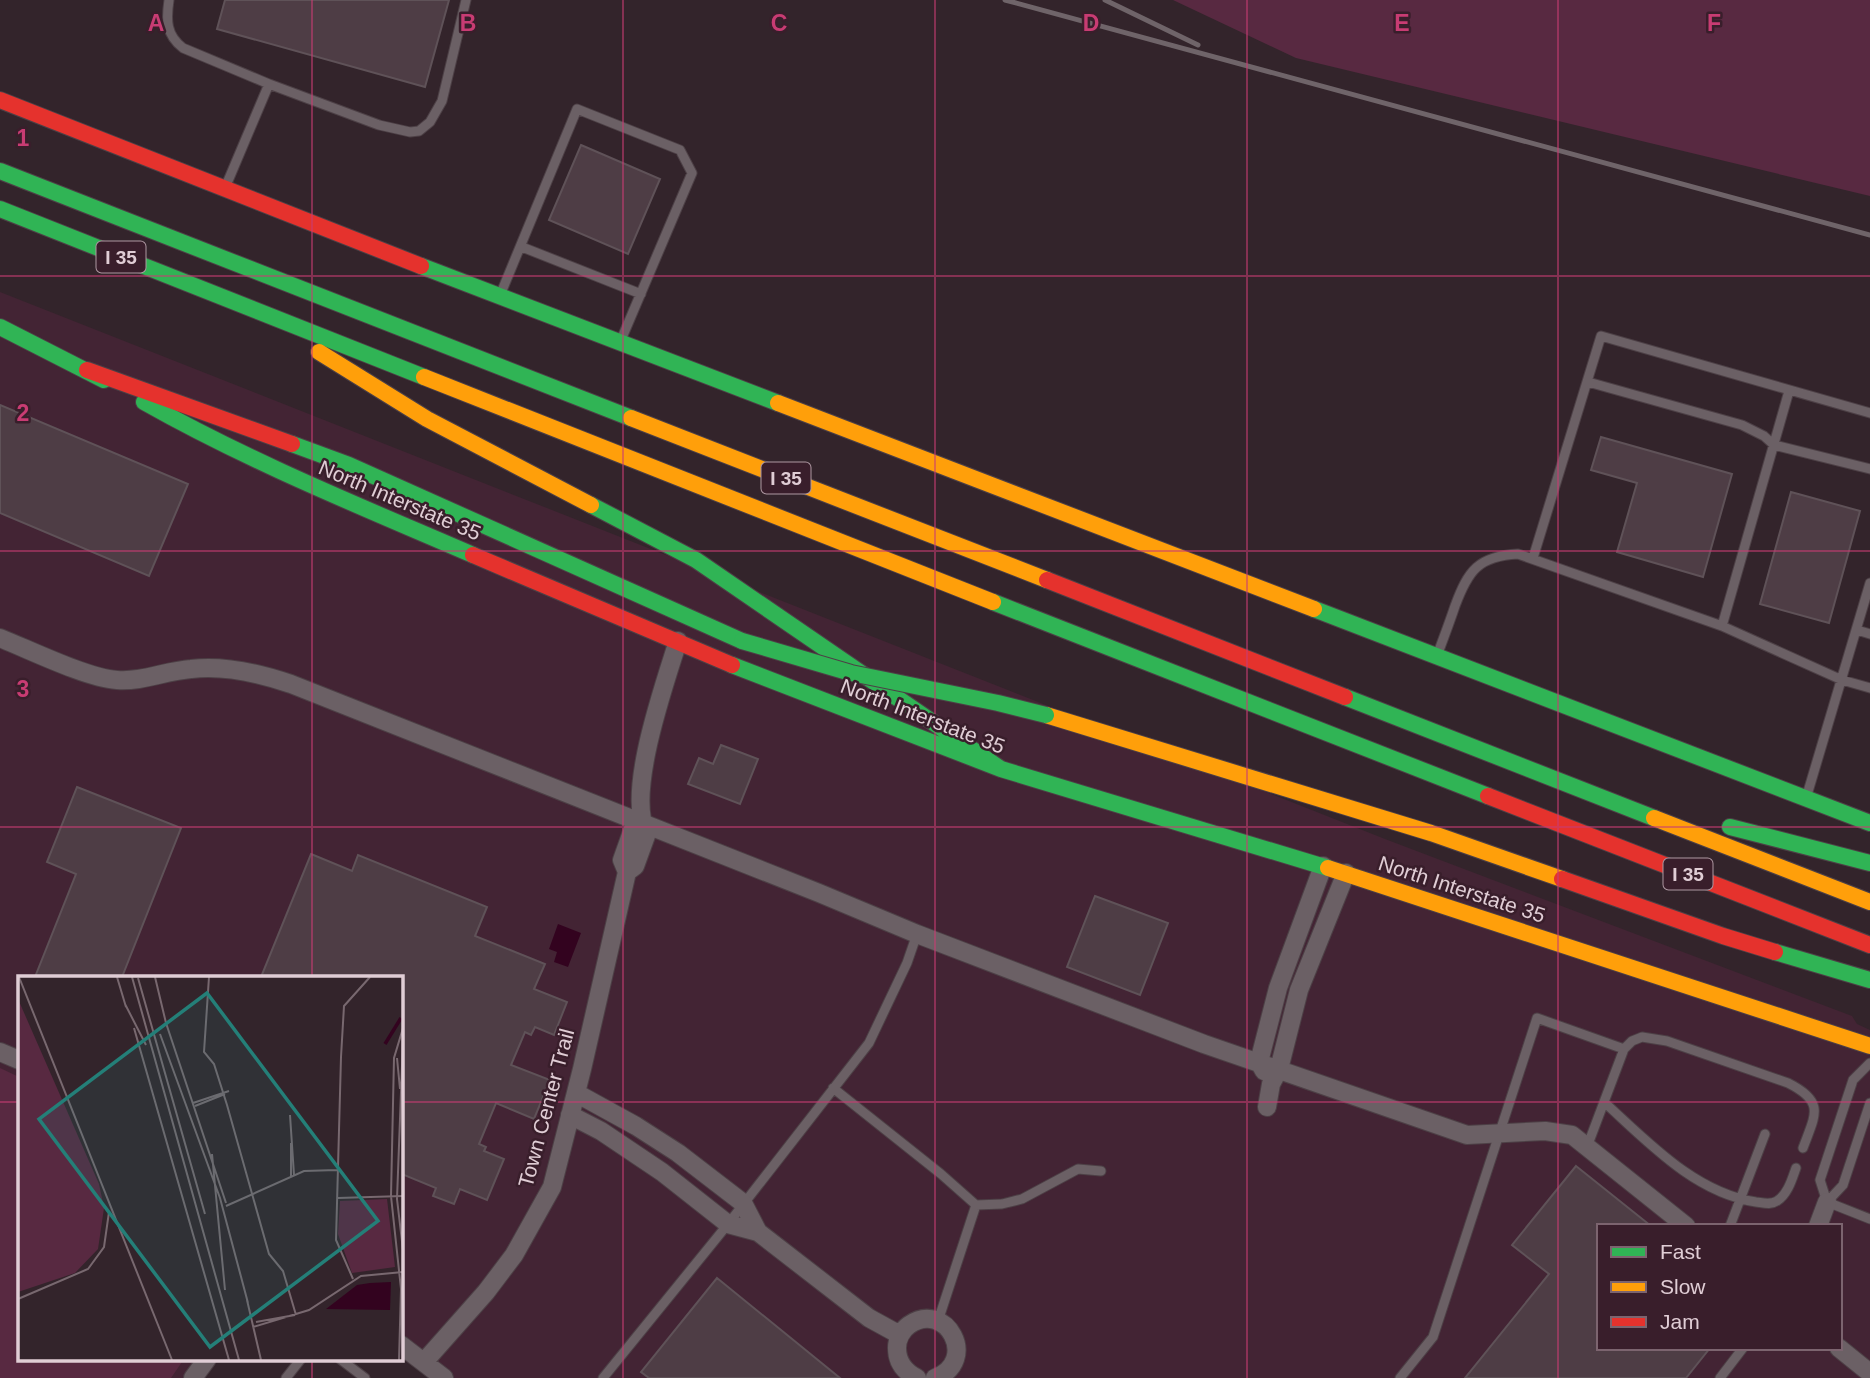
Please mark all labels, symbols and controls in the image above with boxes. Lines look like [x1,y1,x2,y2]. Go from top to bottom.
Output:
text: A [148,10,164,36]
text: B [460,10,476,36]
text: C [771,10,787,36]
text: D [1083,10,1099,36]
text: E [1394,10,1410,36]
text: F [1707,10,1721,36]
text: 1 [17,125,30,151]
road number: I 35 [96,242,146,272]
text: 2 [17,400,29,426]
street label: North Interstate 35 [315,455,485,545]
road number: I 35 [762,463,810,494]
street label: North Interstate 35 [838,674,1008,758]
text: 3 [17,676,29,702]
street label: North Interstate 35 [1376,851,1548,927]
road number: I 35 [1664,859,1712,890]
inset map [18,976,402,1360]
street label: Town Center Trail [514,1026,578,1190]
legend [1597,1224,1842,1350]
text: Fast [1660,1240,1701,1263]
text: Slow [1660,1275,1706,1298]
text: Jam [1660,1310,1700,1333]

